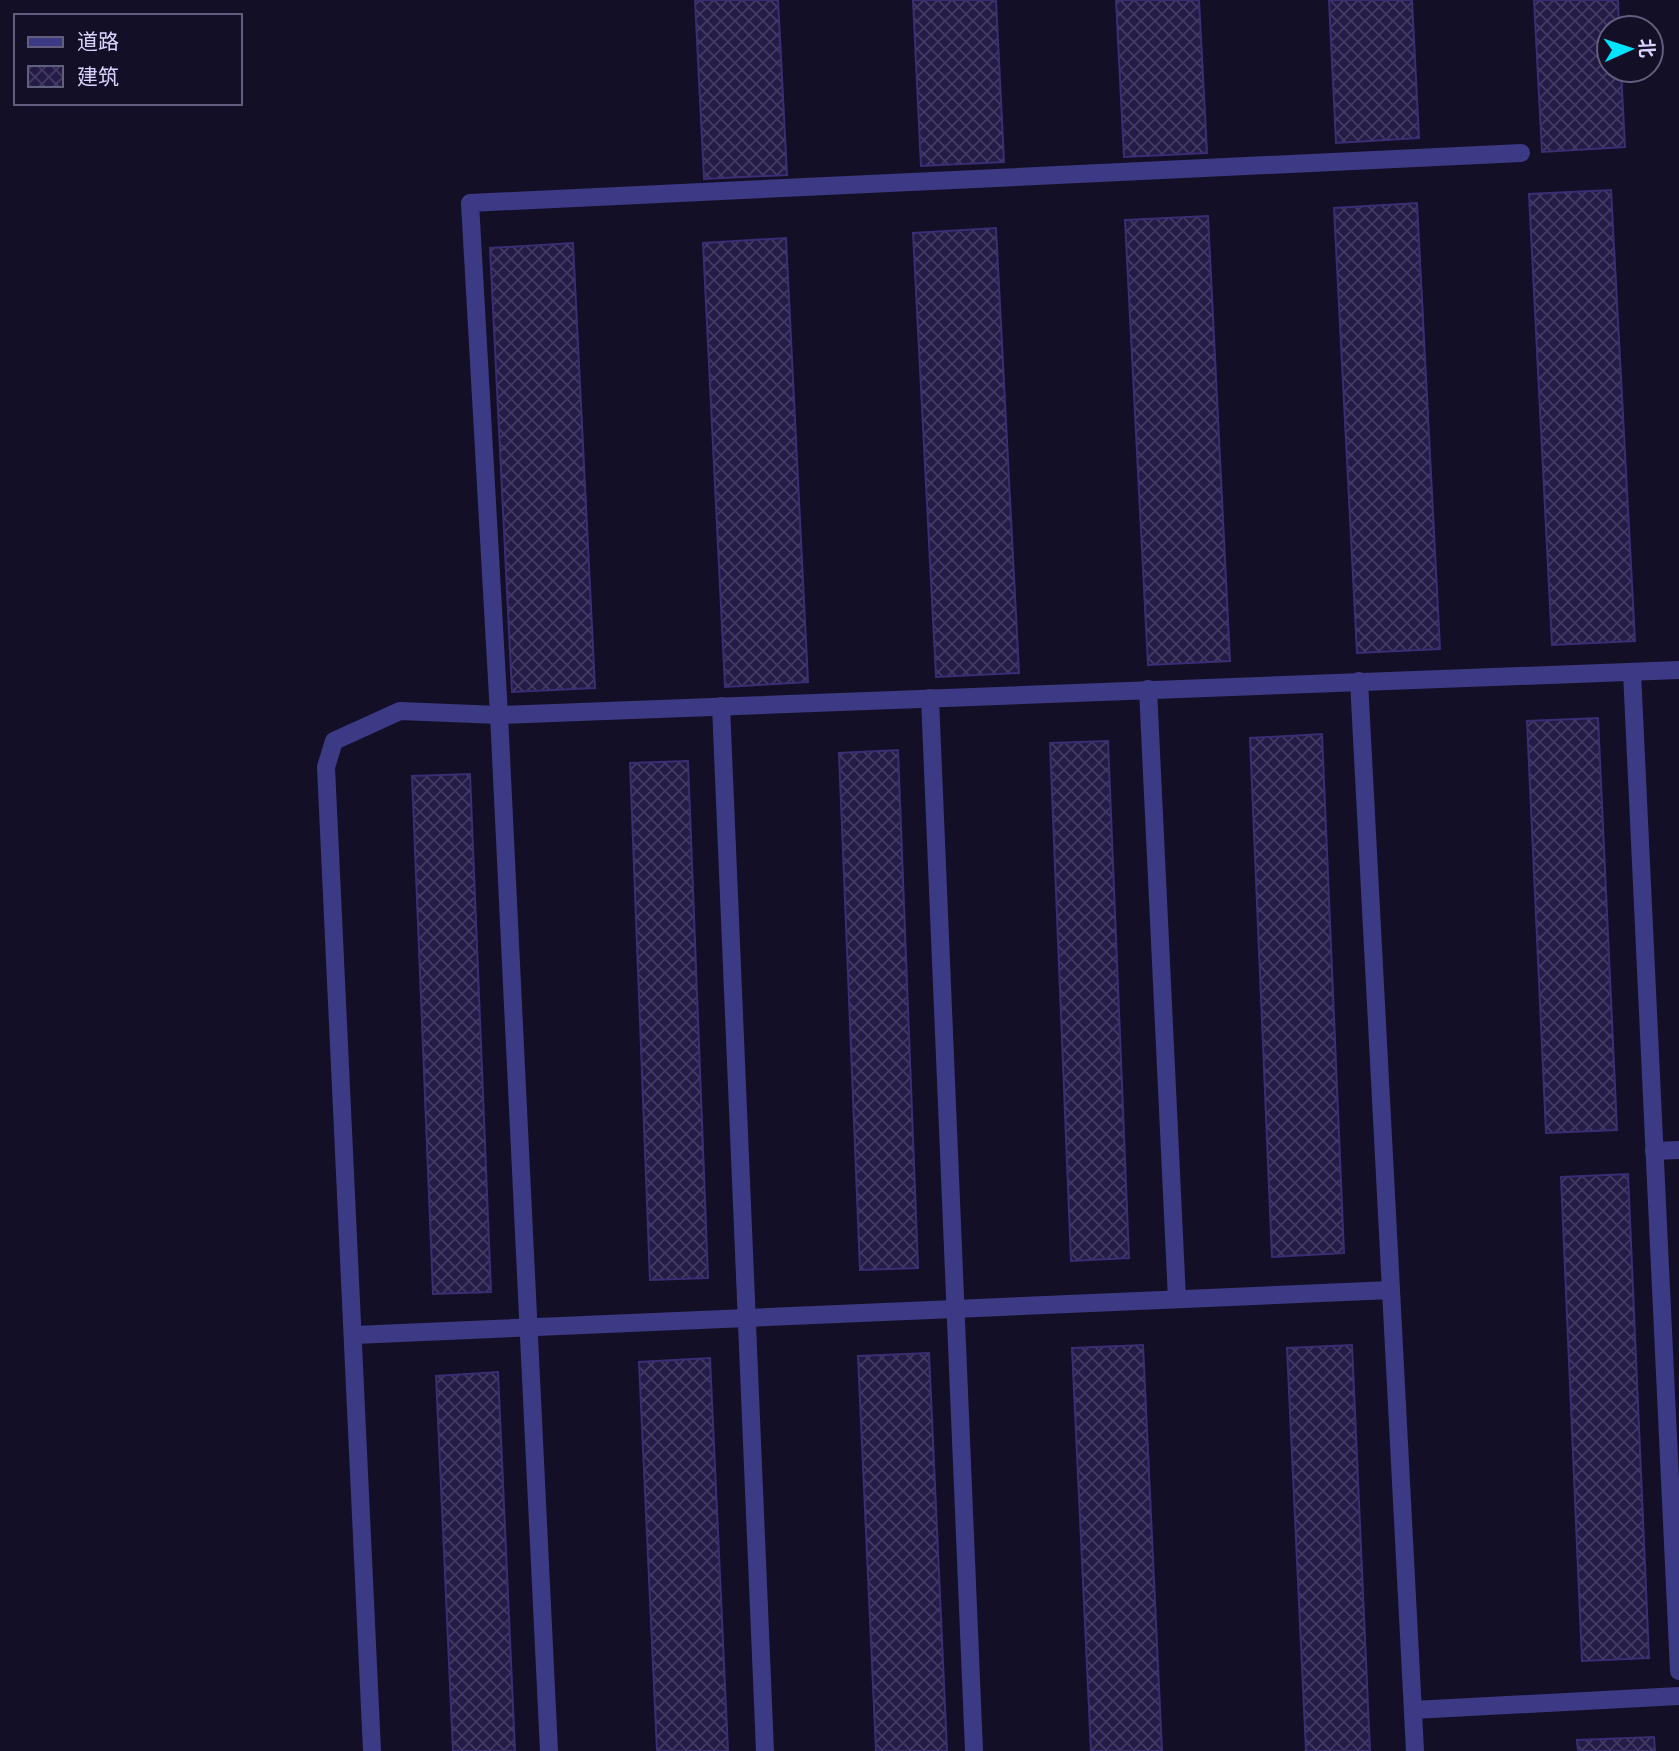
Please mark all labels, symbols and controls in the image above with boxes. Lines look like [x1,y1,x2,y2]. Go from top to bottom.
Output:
legend [14,14,242,105]
north arrow [1595,14,1665,84]
text: 道路 [77,30,119,54]
text: 北 [1634,38,1657,58]
text: 建筑 [77,65,119,89]

